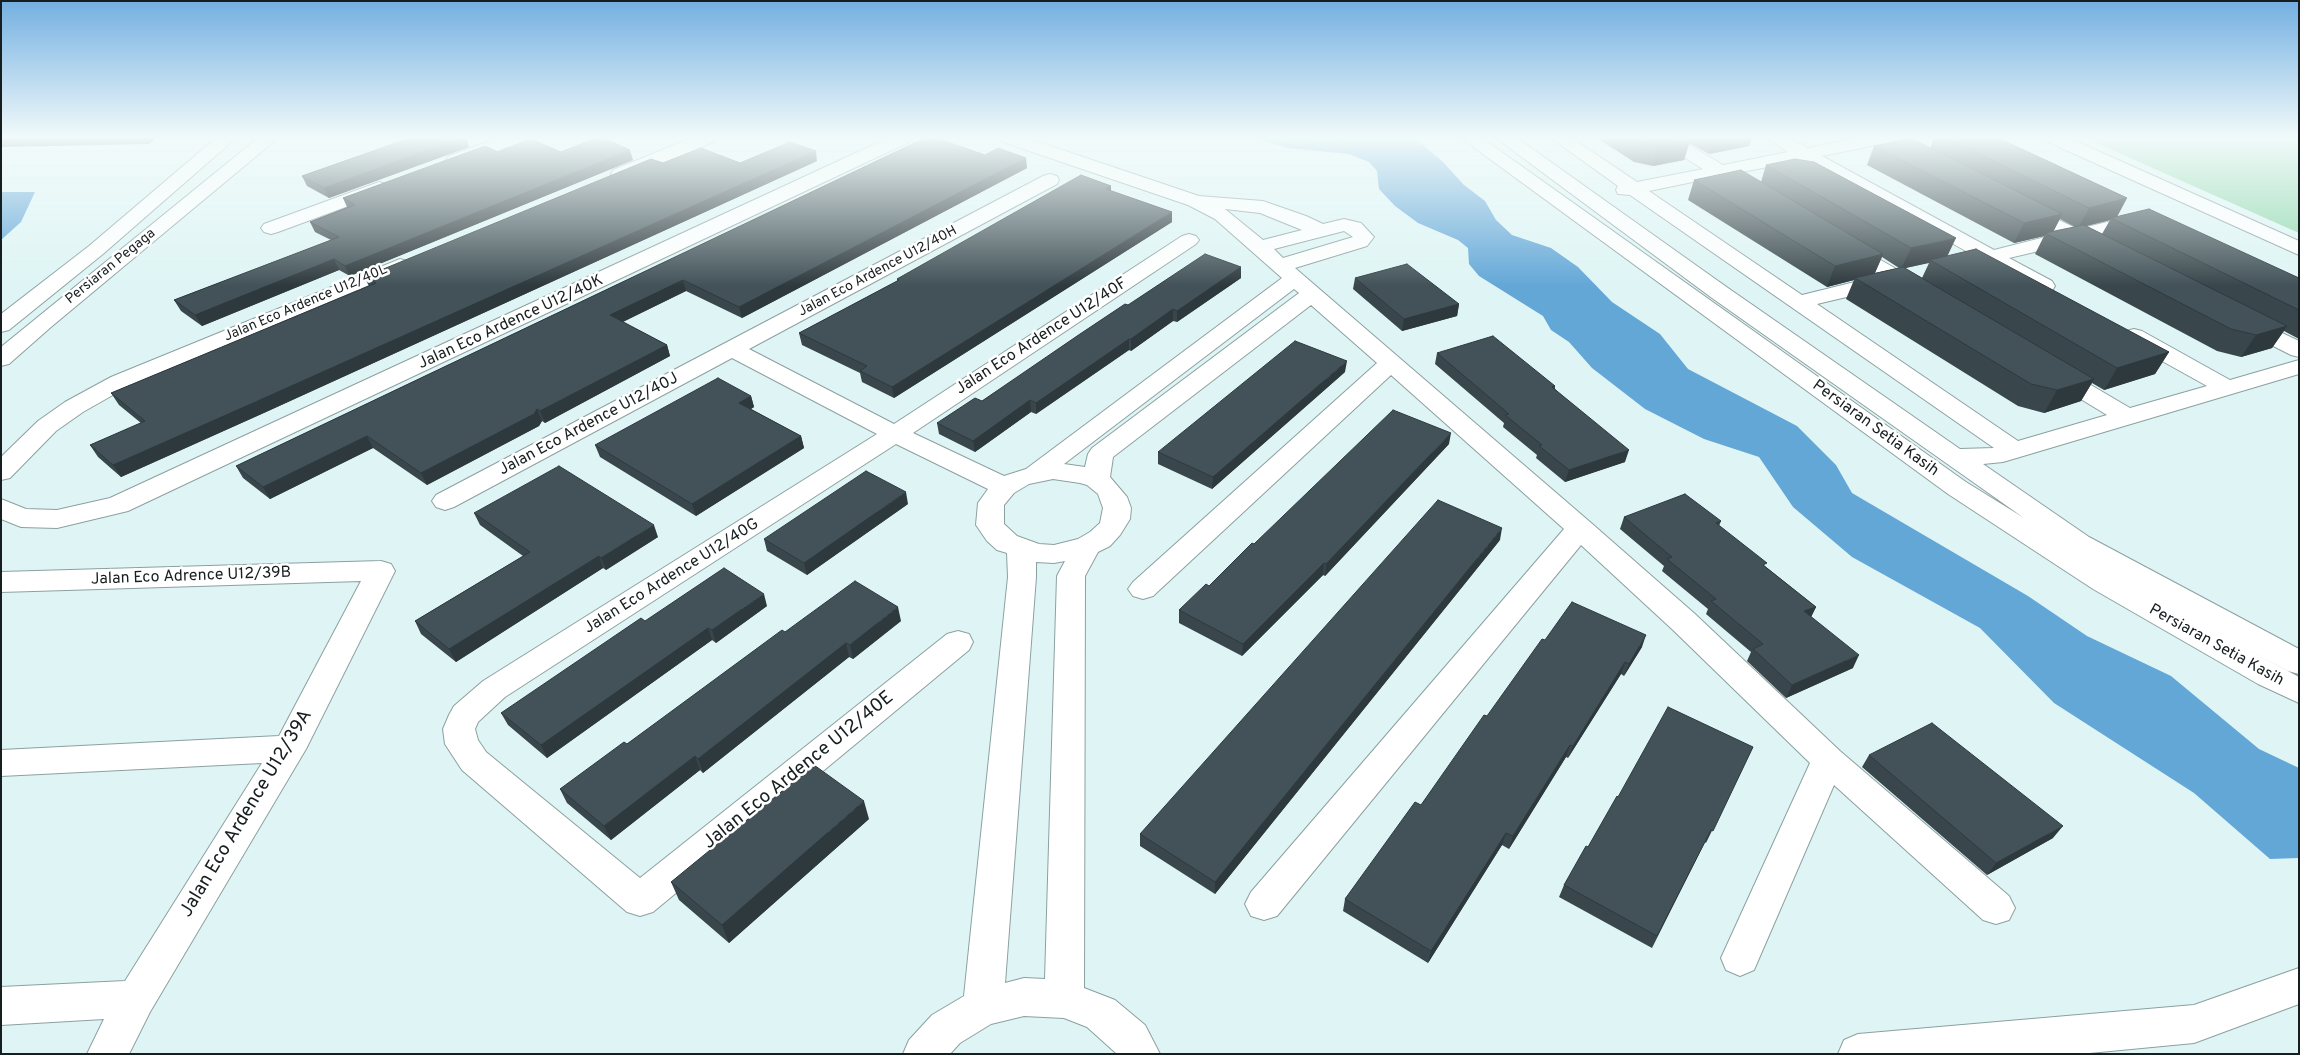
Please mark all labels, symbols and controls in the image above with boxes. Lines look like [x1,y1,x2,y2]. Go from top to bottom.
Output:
street label: Jalan Eco Ardence U12/40H [796,223,960,321]
street label: Persiaran Pegaga [63,226,159,308]
street label: Jalan Eco Ardence U12/40L [222,262,390,346]
street label: Jalan Eco Ardence U12/40K [415,272,607,374]
street label: Jalan Eco Ardence U12/40F [953,274,1131,400]
street label: Jalan Eco Ardence U12/40J [496,369,682,481]
street label: Persiaran Setia Kasih [1808,377,1942,481]
street label: Jalan Eco Ardence U12/40G [581,515,763,639]
street label: Jalan Eco Adrence U12/39B [90,564,292,590]
street label: Persiaran Setia Kasih [2145,601,2287,691]
street label: Jalan Eco Ardence U12/40E [699,687,899,855]
street label: Jalan Eco Ardence U12/39A [176,706,318,922]

